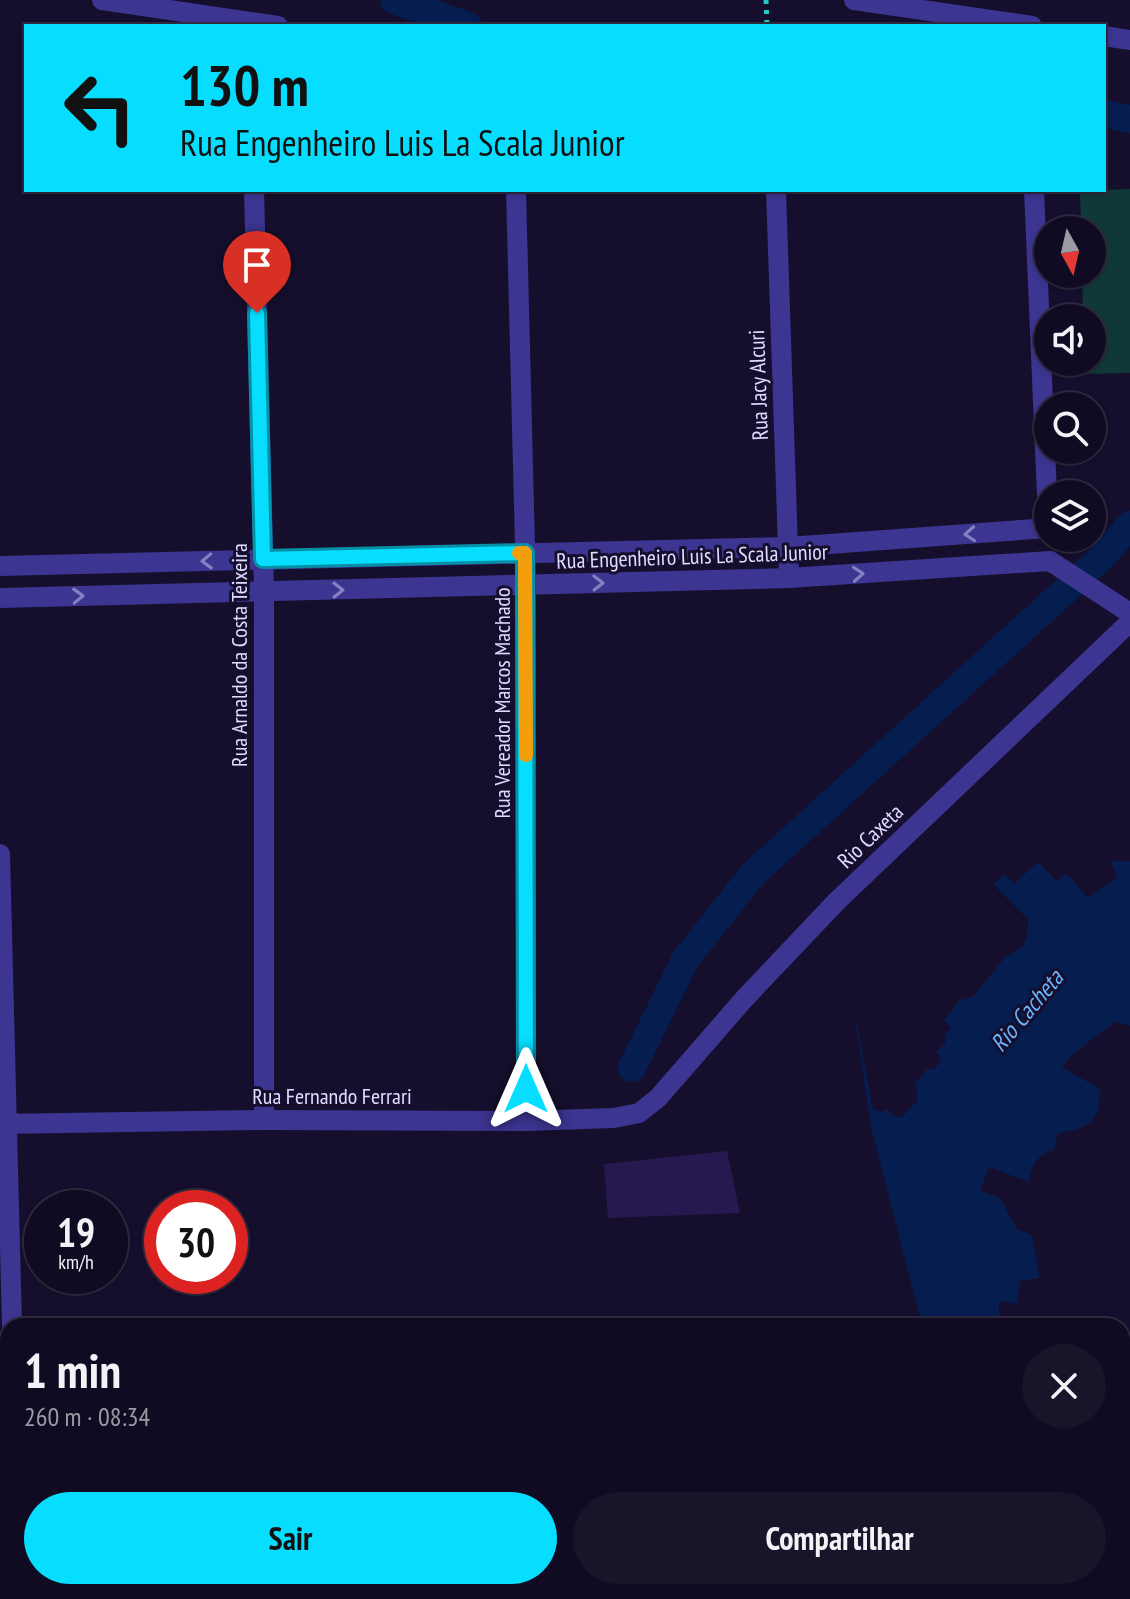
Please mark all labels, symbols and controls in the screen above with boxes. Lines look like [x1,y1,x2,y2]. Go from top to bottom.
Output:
text: 130 m [180,49,309,121]
icon: left [48,56,152,160]
text: Rua Engenheiro Luis La Scala Junior [180,119,625,166]
north arrow [1034,216,1106,288]
map controls [1034,216,1106,552]
pin [223,231,291,313]
icon: arrive [235,243,279,287]
button: sound [1034,304,1106,376]
street label: Rua Jacy Alcuri [742,329,774,441]
button: search [1034,392,1106,464]
button: layers [1034,480,1106,552]
one-way arrow [963,525,976,542]
street label: Rua Engenheiro Luis La Scala Junior [556,537,828,575]
street label: Rua Arnaldo da Costa Teixeira [225,543,253,767]
one-way arrow [200,552,213,569]
one-way arrow [852,566,865,583]
one-way arrow [592,575,605,592]
one-way arrow [332,581,345,598]
one-way arrow [72,588,85,605]
street label: Rua Vereador Marcos Machado [488,588,516,818]
street label: Rio Caxeta [831,798,909,874]
water label: Rio Cacheta [983,962,1071,1058]
position arrow [484,1047,568,1131]
street label: Rua Fernando Ferrari [252,1082,412,1110]
speed limit sign: 30 [144,1190,248,1294]
text: 19 [57,1206,95,1258]
text: km/h [58,1249,94,1275]
text: 1 min [24,1339,121,1401]
button: close [1022,1344,1106,1428]
text: 260 m · 08:34 [24,1400,150,1433]
button: Sair [24,1492,557,1584]
button: Compartilhar [573,1492,1106,1584]

